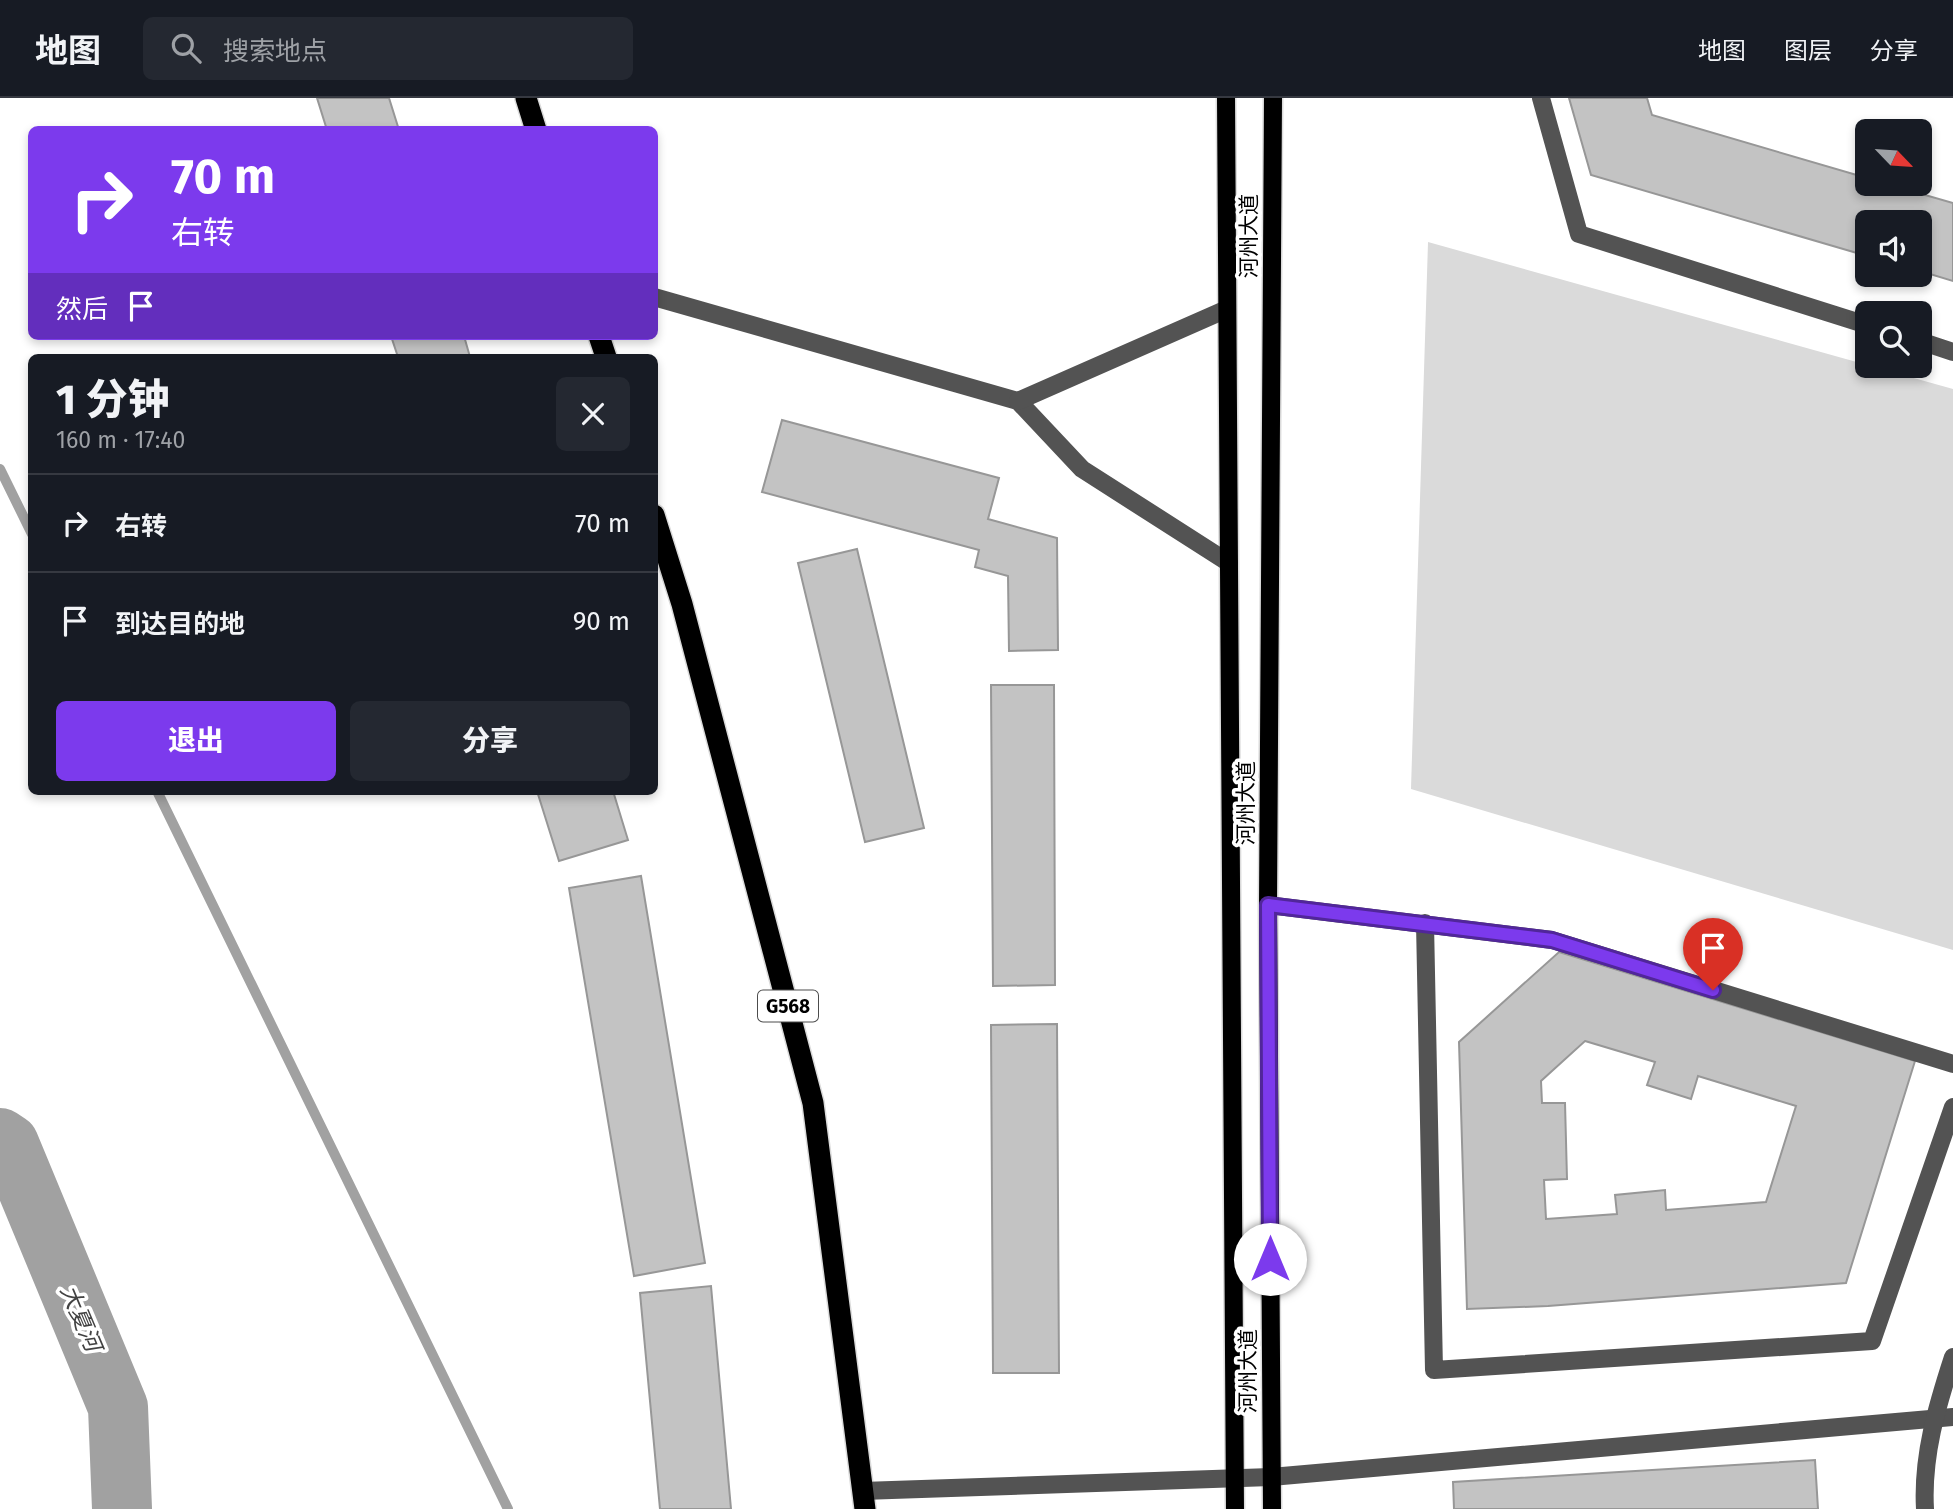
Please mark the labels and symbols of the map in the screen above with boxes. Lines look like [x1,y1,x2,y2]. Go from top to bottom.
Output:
north arrow [1855,119,1932,196]
street label: 河州大道 [1236,194,1262,278]
street label: 河州大道 [1233,761,1259,845]
pin [1683,918,1743,990]
road number: G568 [758,991,818,1022]
position arrow [1233,1222,1307,1296]
water label: 大夏河 [55,1281,109,1359]
street label: 河州大道 [1235,1329,1261,1413]

